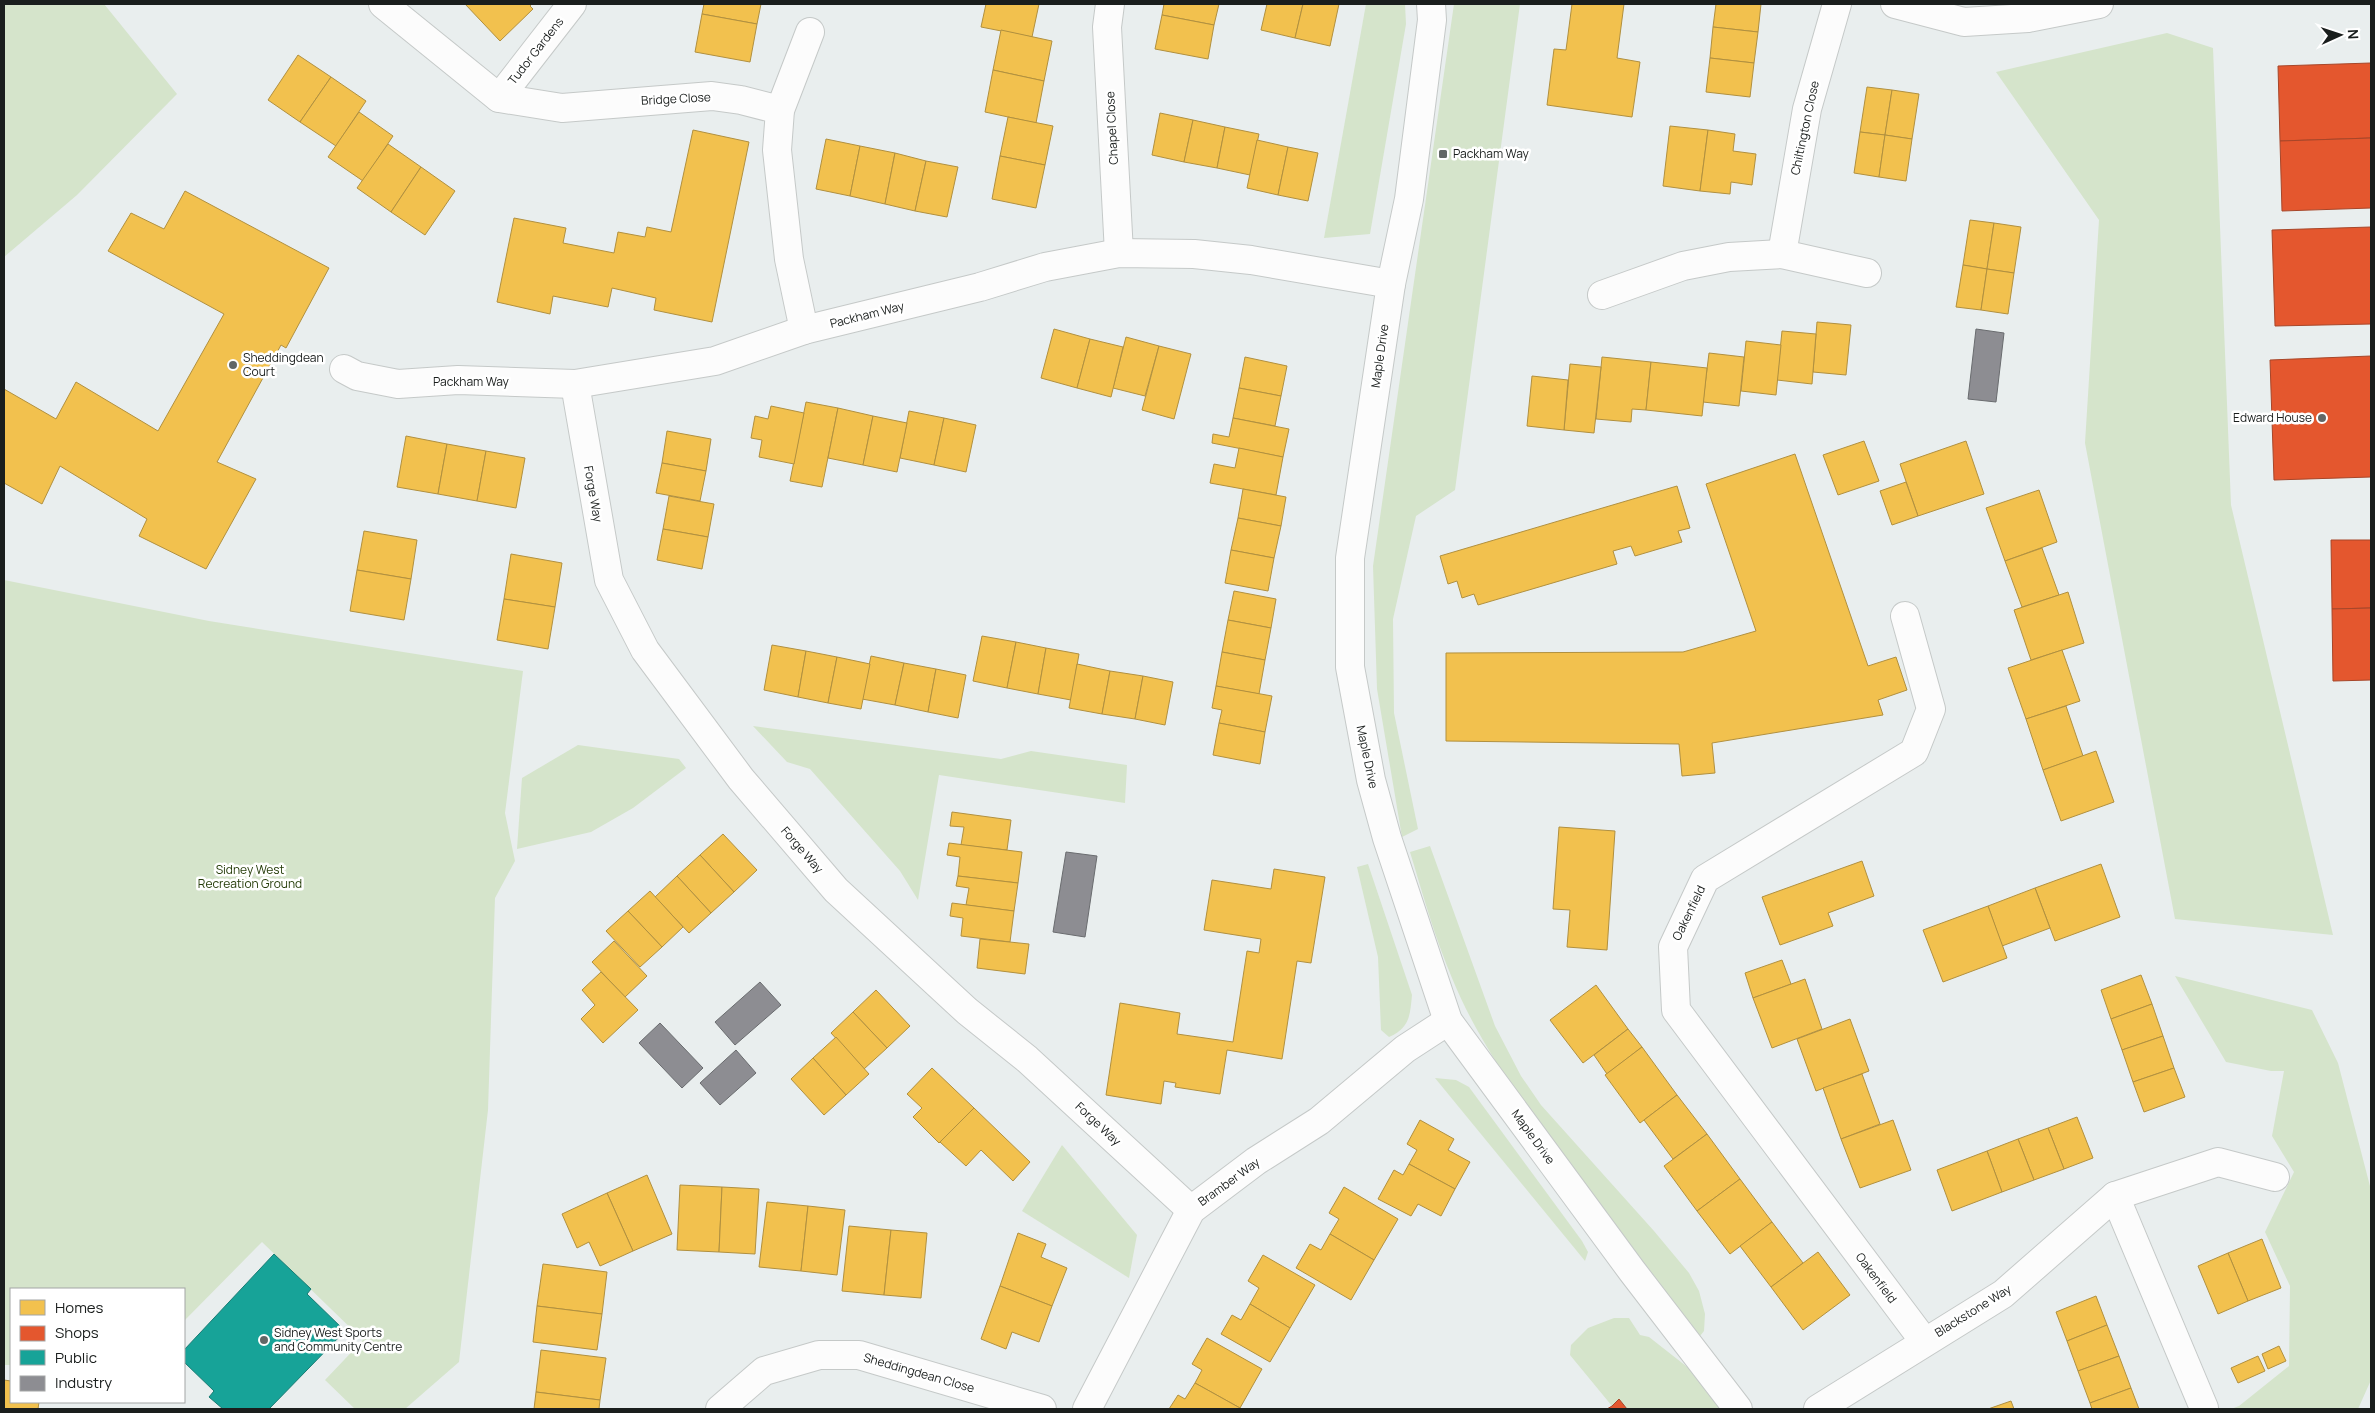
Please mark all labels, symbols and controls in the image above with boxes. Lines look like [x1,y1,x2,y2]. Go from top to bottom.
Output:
north arrow [2315,10,2365,60]
street label: Tudor Gardens [504,13,567,88]
text: N [2344,29,2363,40]
street label: Chiltington Close [1786,79,1823,177]
street label: Bridge Close [641,88,711,109]
street label: Chapel Close [1101,91,1122,165]
place label: Packham Way [1453,145,1530,162]
marker: Packham Way [1437,148,1449,160]
street label: Packham Way [828,297,906,332]
street label: Maple Drive [1367,323,1392,389]
place label: Sheddingdean Court [243,349,324,380]
marker: Sheddingdean Court [227,359,239,371]
street label: Packham Way [433,373,510,390]
place label: Edward House [2233,409,2312,426]
marker: Edward House [2316,412,2328,424]
street label: Forge Way [580,464,607,524]
street label: Maple Drive [1353,724,1382,790]
street label: Forge Way [777,823,828,877]
park label: Sidney West Recreation Ground [198,861,302,892]
street label: Oakenfield [1668,882,1709,943]
street label: Forge Way [1072,1098,1125,1150]
street label: Maple Drive [1508,1106,1559,1168]
street label: Bramber Way [1194,1153,1264,1210]
street label: Oakenfield [1852,1249,1901,1306]
street label: Blackstone Way [1931,1280,2015,1341]
legend [10,1288,185,1403]
text: Homes [55,1297,104,1318]
text: Shops [55,1322,99,1343]
place label: Sidney West Sports and Community Centre [274,1324,402,1355]
marker: Sidney West Sports and Community Centre [258,1334,270,1346]
text: Public [55,1347,97,1368]
street label: Sheddingdean Close [862,1349,977,1397]
text: Industry [55,1372,112,1393]

